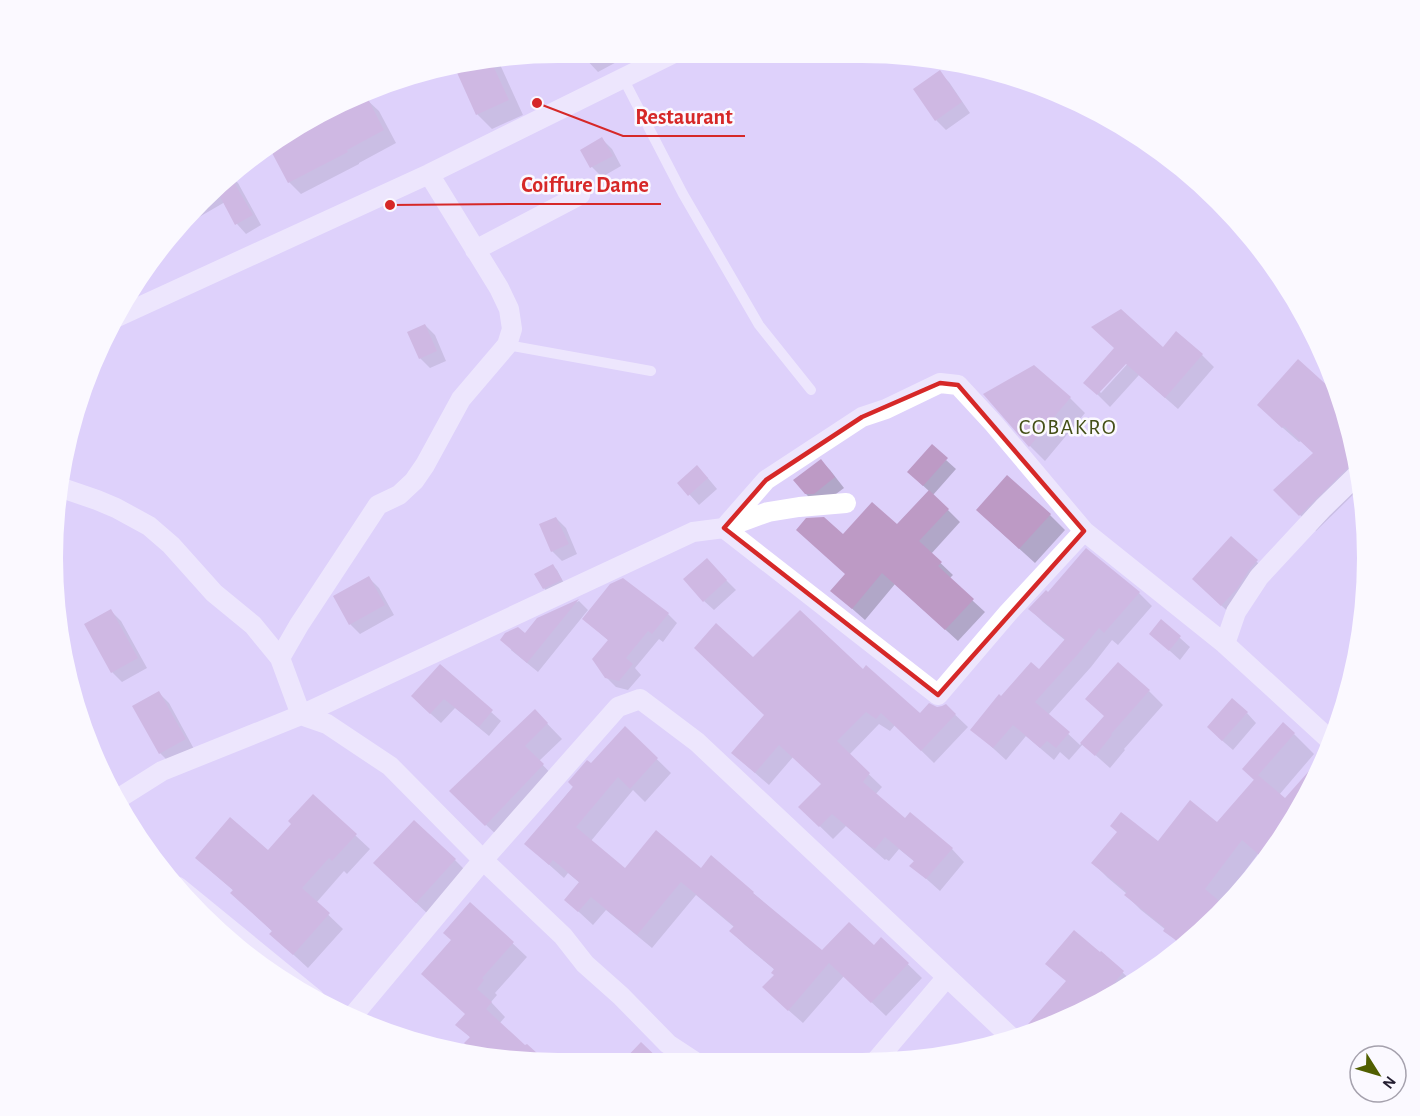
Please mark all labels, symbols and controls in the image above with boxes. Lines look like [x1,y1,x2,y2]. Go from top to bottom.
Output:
callout: Restaurant [623,96,745,136]
text: Restaurant [635,106,733,128]
callout: Coiffure Dame [509,164,661,204]
text: Coiffure Dame [521,174,649,196]
district label: COBAKRO [1019,416,1117,438]
north arrow [1348,1044,1408,1104]
text: N [1379,1073,1399,1092]

